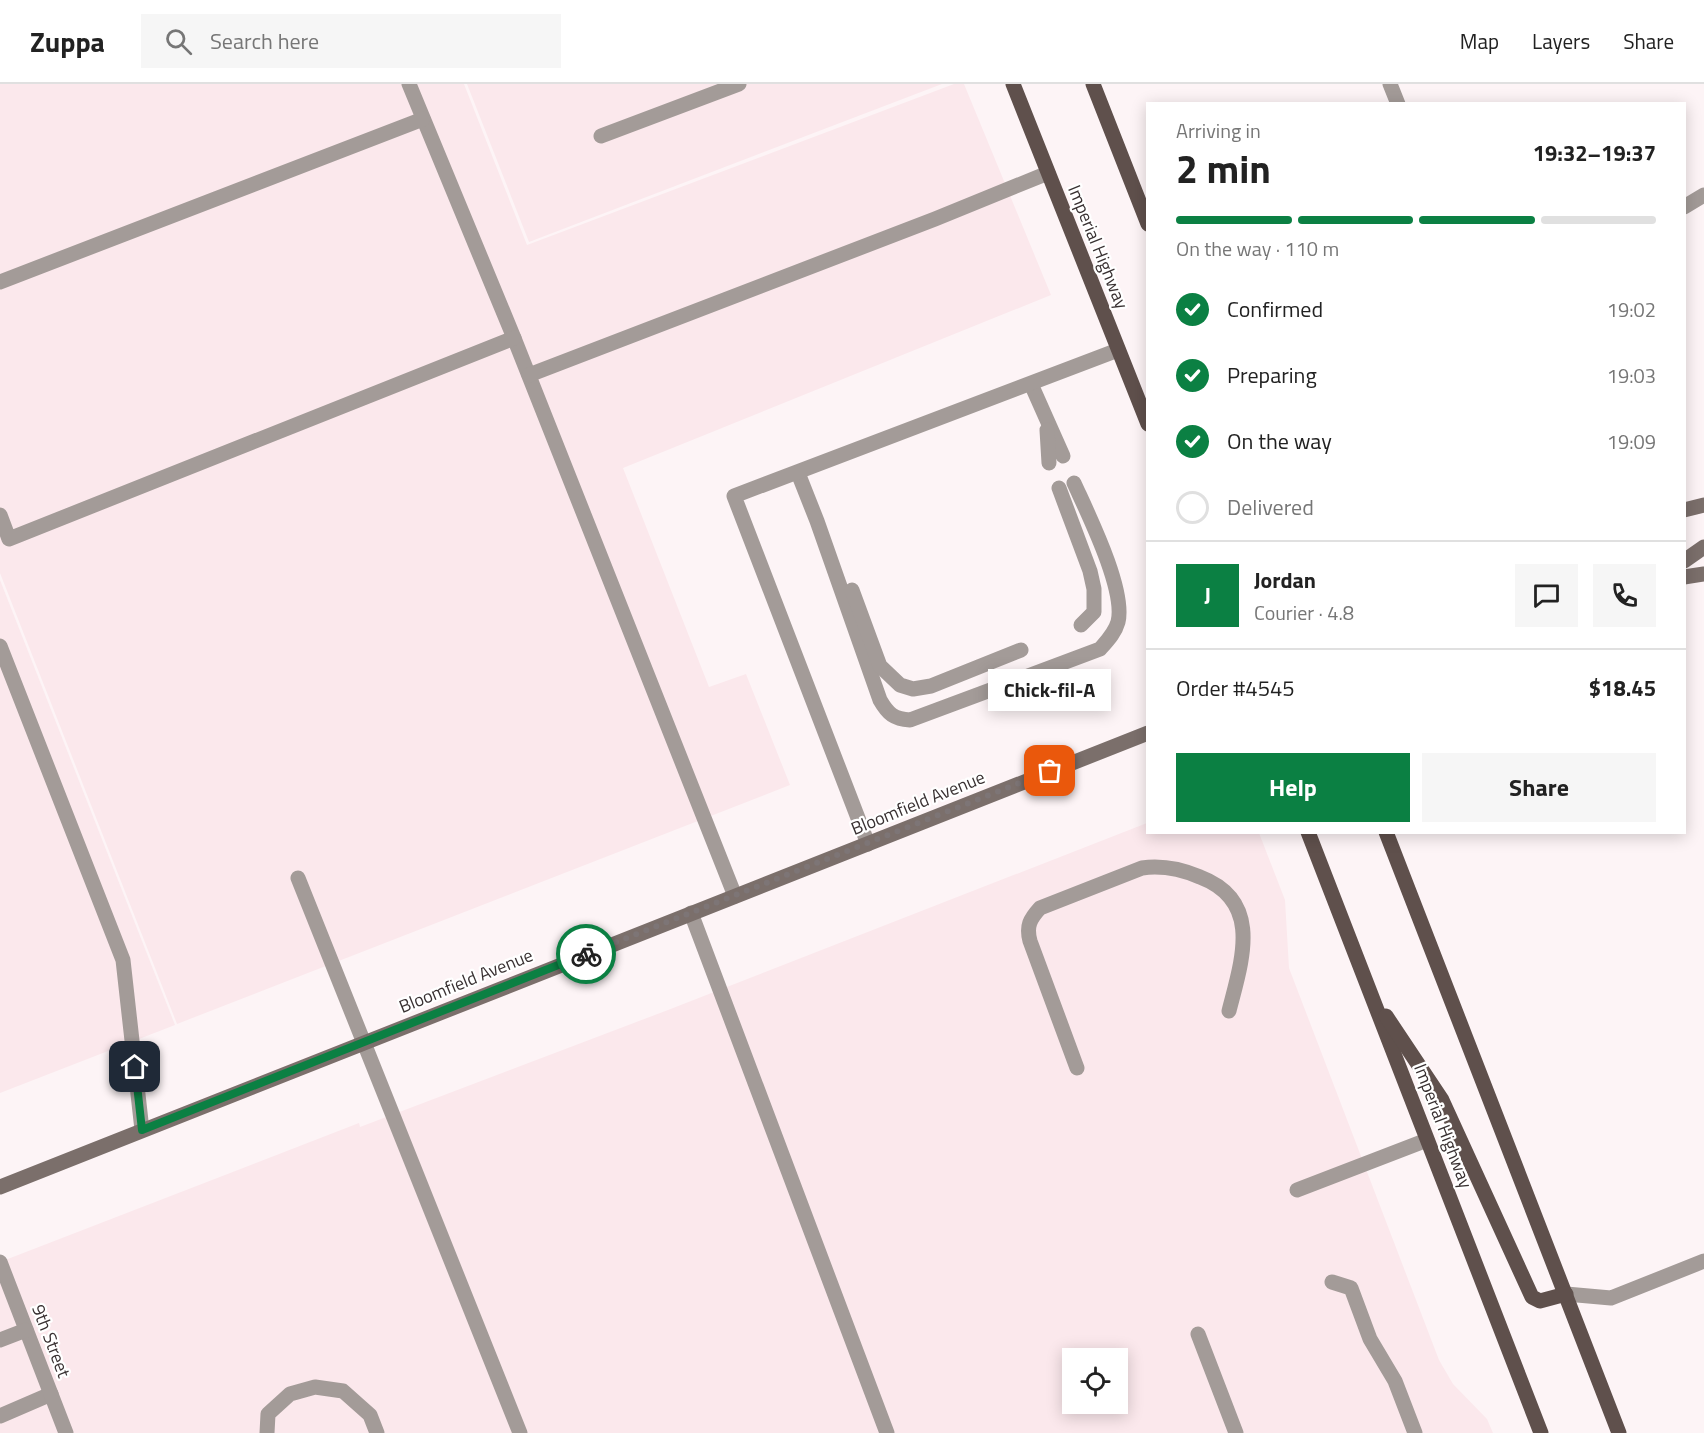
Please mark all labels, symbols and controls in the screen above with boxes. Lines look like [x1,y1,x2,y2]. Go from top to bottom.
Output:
search box [141,14,561,68]
text: Zuppa [30,20,105,63]
text: Search here [210,24,319,58]
icon: search [162,25,195,58]
text: Map [1460,25,1499,57]
text: Layers [1532,25,1590,57]
text: Share [1623,25,1674,57]
text: Arriving in [1176,115,1261,146]
text: 19:32–19:37 [1533,136,1656,170]
text: 2 min [1176,139,1271,198]
street label: Imperial Highway [1061,181,1136,313]
text: On the way · 110 m [1176,233,1339,264]
text: Confirmed [1227,292,1323,326]
icon: check [1176,293,1209,326]
text: 19:02 [1607,294,1656,325]
text: Preparing [1227,358,1317,392]
icon: check [1176,359,1209,392]
text: 19:03 [1607,360,1656,391]
text: On the way [1227,424,1332,458]
icon: check [1176,425,1209,458]
text: 19:09 [1607,426,1656,457]
text: Delivered [1227,490,1314,524]
text: Jordan [1254,563,1316,597]
button: chat [1515,564,1578,627]
button: phone [1593,564,1656,627]
text: J [1204,578,1211,612]
text: Courier · 4.8 [1254,597,1354,628]
callout: Chick-fil-A [988,669,1112,711]
text: Order #4545 [1176,671,1295,705]
text: $18.45 [1589,671,1656,705]
text: Chick-fil-A [1004,674,1095,705]
pin [1024,745,1075,796]
button: Help [1176,753,1410,822]
button: Share [1422,753,1656,822]
icon: bag [1033,754,1066,787]
street label: Bloomfield Avenue [847,763,989,842]
courier [556,924,616,984]
icon: bike [570,938,603,971]
street label: Bloomfield Avenue [395,941,537,1020]
pin [109,1041,160,1092]
icon: home [118,1050,151,1083]
street label: Imperial Highway [1407,1060,1480,1192]
street label: 9th Street [25,1300,78,1382]
map controls [1062,1348,1128,1414]
button: locate [1062,1348,1128,1414]

